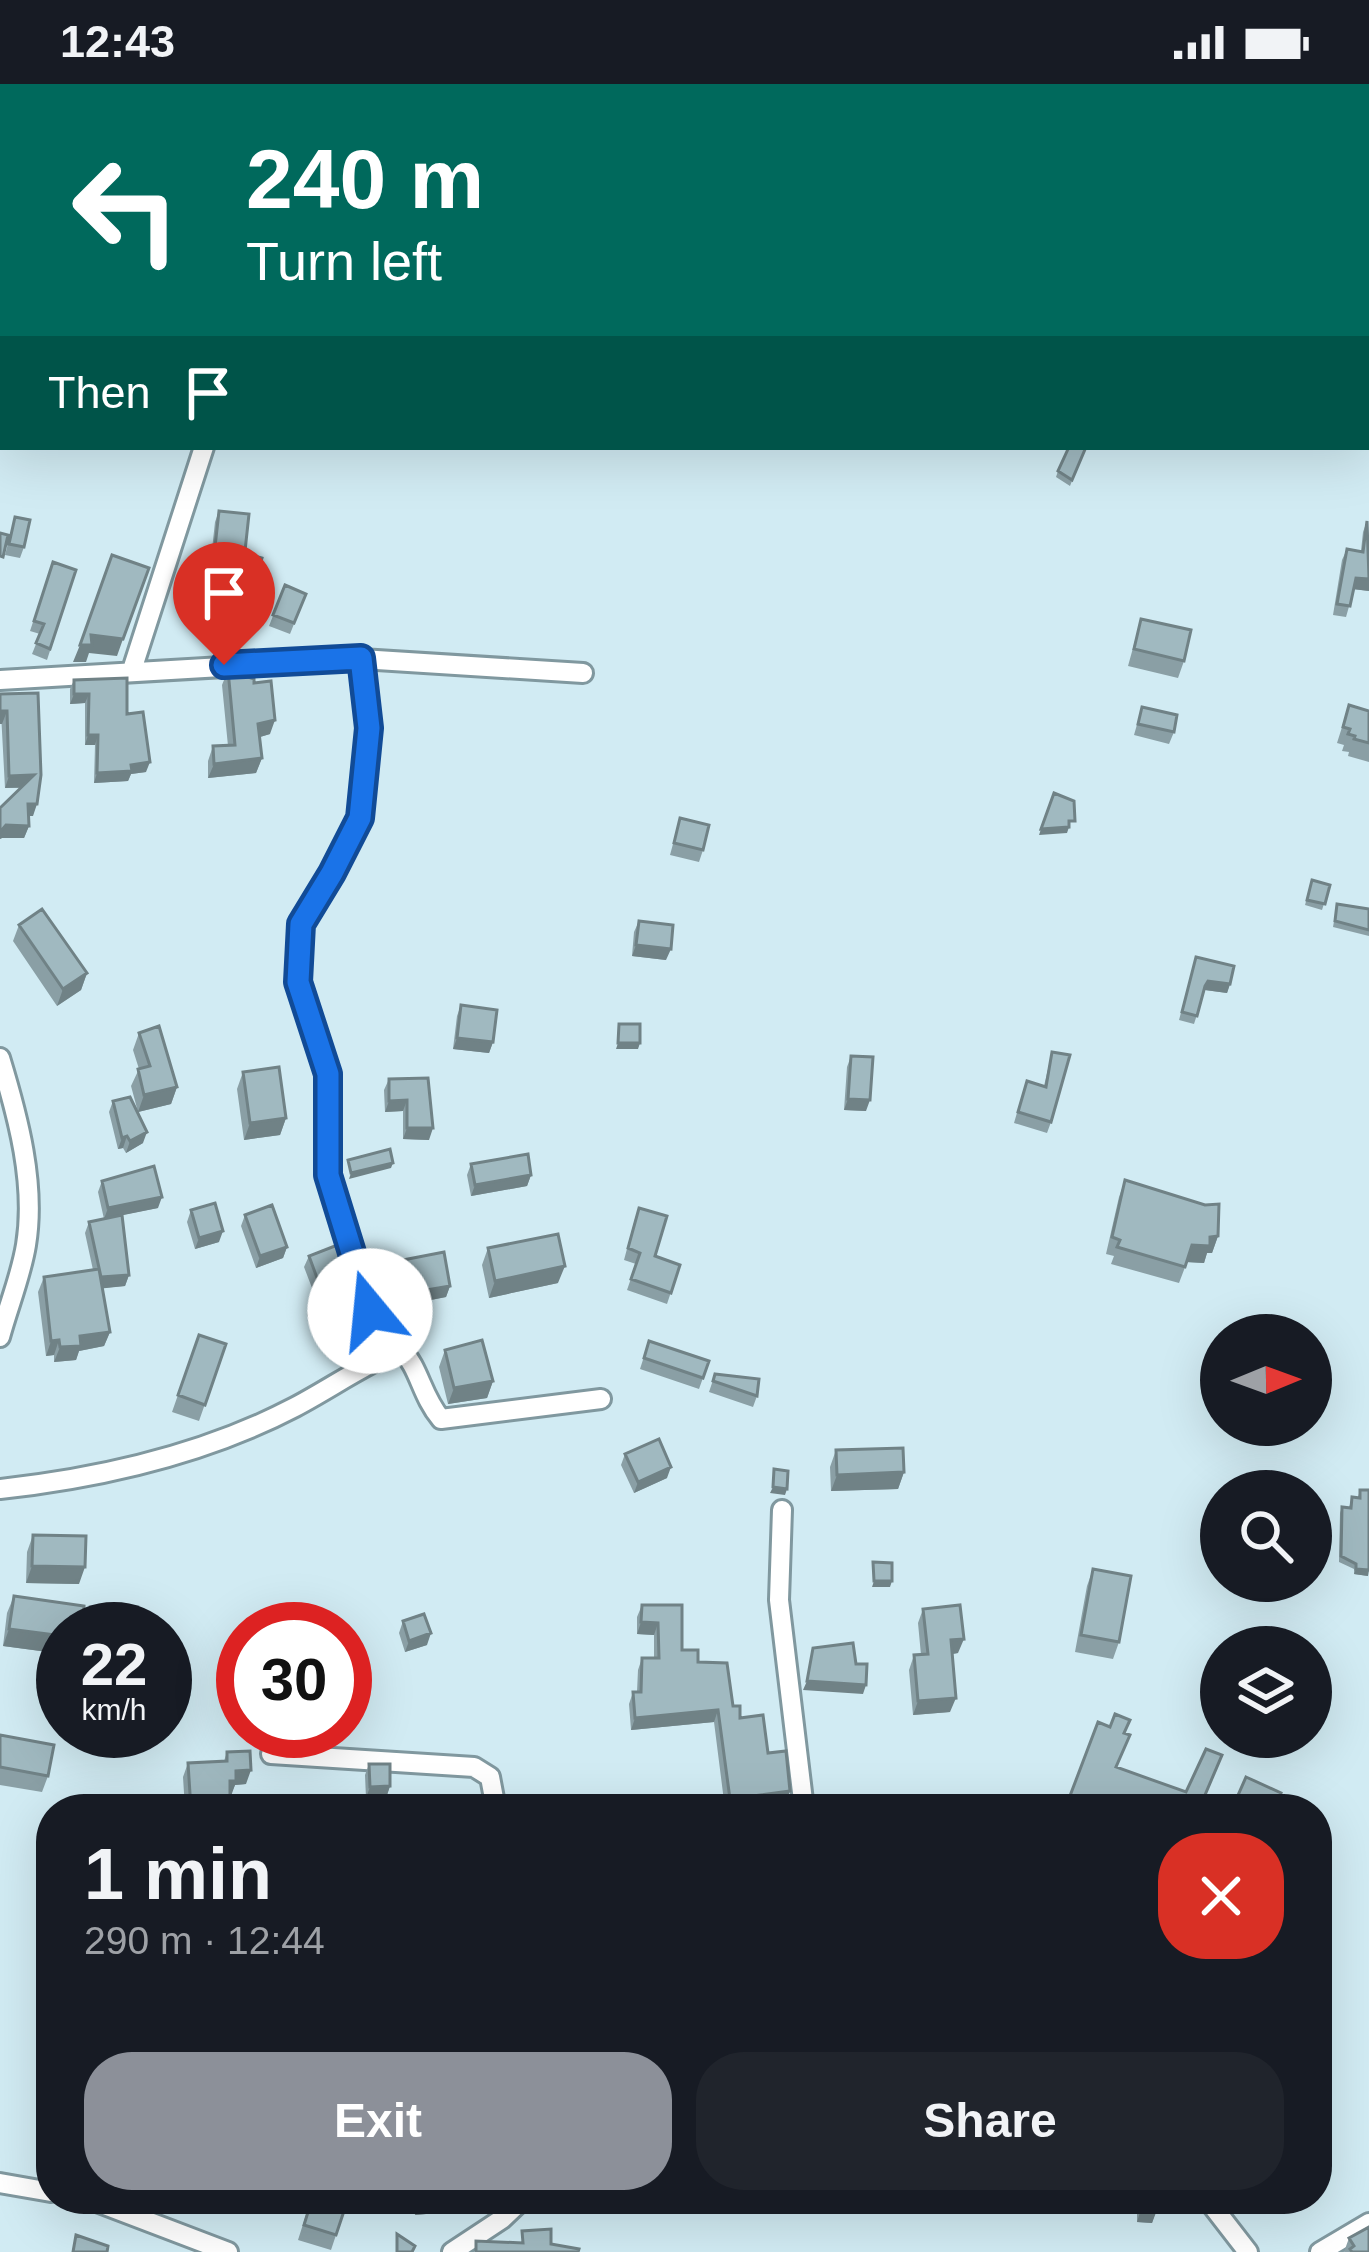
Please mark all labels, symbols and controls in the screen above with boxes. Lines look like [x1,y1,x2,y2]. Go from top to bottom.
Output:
text: 12:43 [60,16,175,67]
icon: left [48,132,204,288]
text: 240 m [246,132,484,226]
text: Turn left [246,231,442,291]
icon: arrive [175,360,241,426]
text: Then [48,367,151,418]
pin [173,542,275,665]
icon: arrive [191,560,257,626]
position arrow [307,1248,433,1374]
north arrow [1200,1314,1332,1446]
map controls [1200,1314,1332,1758]
button: search [1200,1470,1332,1602]
speed limit sign: 30 [216,1602,372,1758]
button: layers [1200,1626,1332,1758]
text: 22 [81,1631,147,1698]
text: km/h [81,1693,147,1726]
button: close [1158,1833,1284,1959]
text: 1 min [84,1834,272,1914]
text: 290 m · 12:44 [84,1919,325,1962]
button: Exit [84,2052,672,2190]
button: Share [696,2052,1284,2190]

